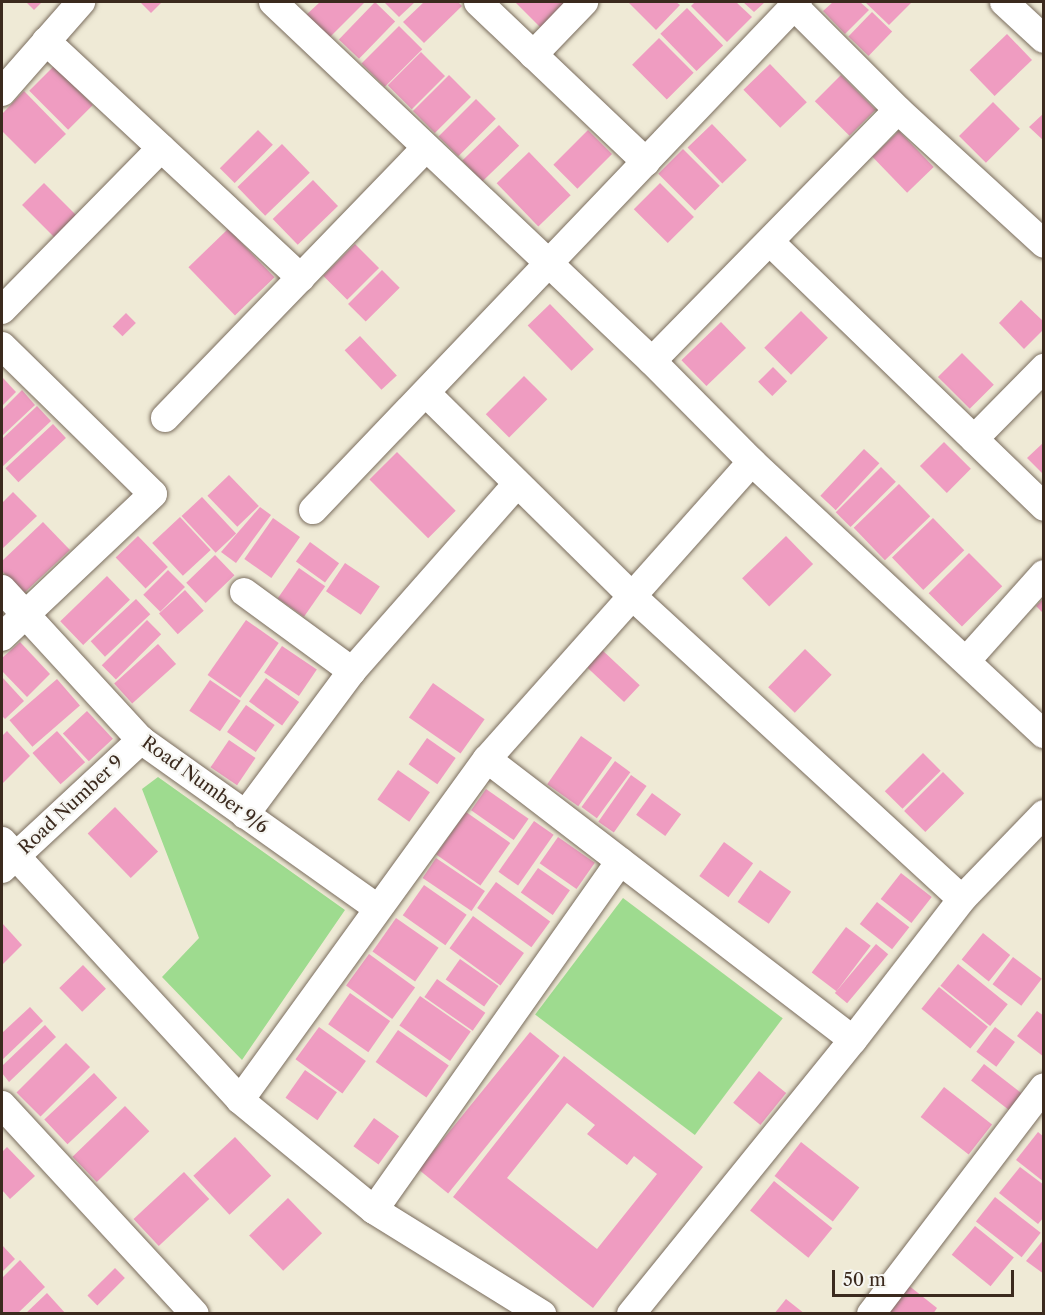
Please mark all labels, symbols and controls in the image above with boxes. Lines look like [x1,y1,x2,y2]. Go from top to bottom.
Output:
street label: Road Number 9/6 [137,732,273,838]
street label: Road Number 9 [14,751,128,859]
scale bar [835,1258,1016,1296]
text: 50 m [843,1269,886,1291]

